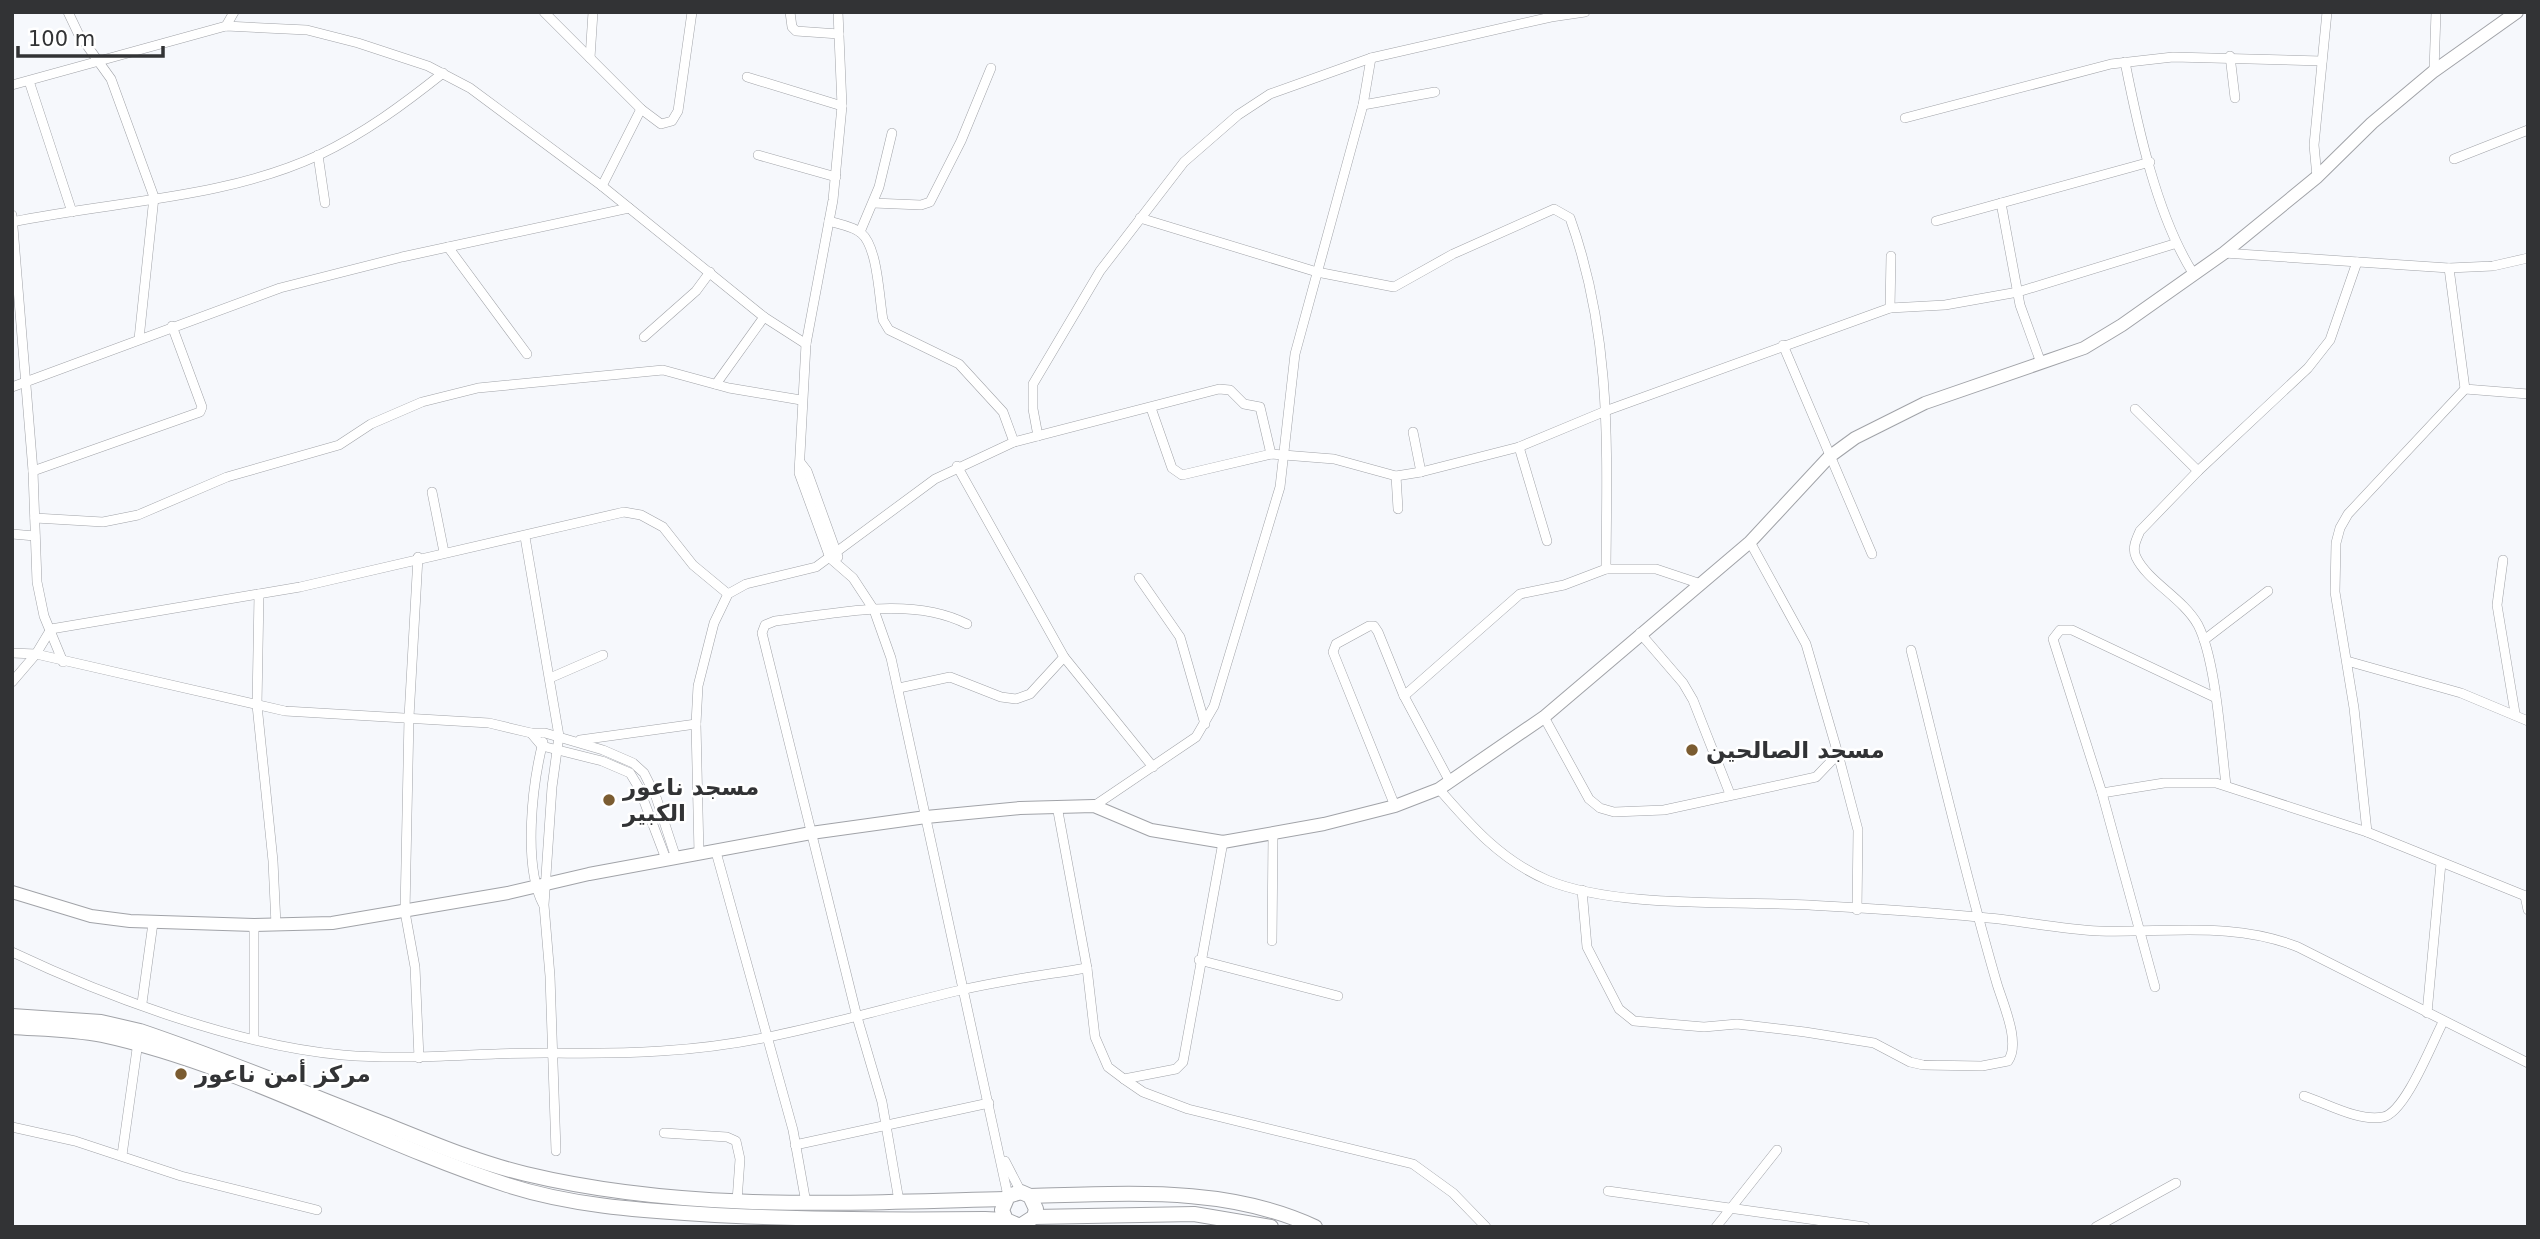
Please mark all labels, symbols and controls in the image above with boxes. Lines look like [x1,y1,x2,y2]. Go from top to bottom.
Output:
scale bar [18,14,163,58]
text: 100 m [28,27,95,51]
place label: مسجد الصالحين [1706,737,1885,764]
marker: مسجد الصالحين [1684,742,1700,758]
place label: مسجد ناعور الكبير [622,774,759,827]
marker: مسجد ناعور الكبير [601,792,617,808]
place label: مركز أمن ناعور [194,1058,371,1088]
marker: مركز أمن ناعور [173,1066,189,1082]

